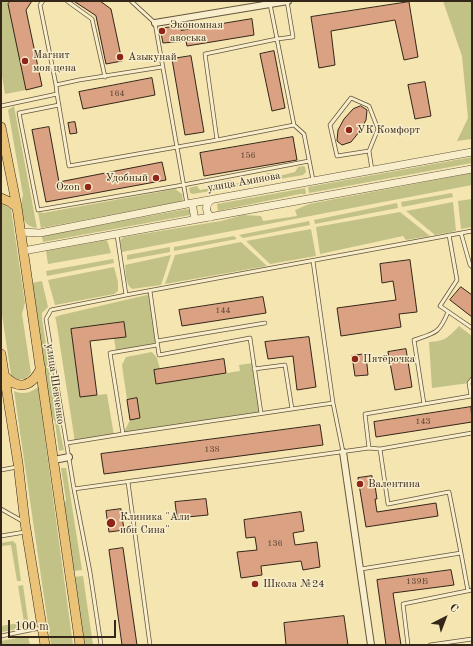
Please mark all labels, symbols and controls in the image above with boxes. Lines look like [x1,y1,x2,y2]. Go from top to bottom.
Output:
place label: Экономная авоська [170,18,223,44]
marker: Экономная авоська [157,26,167,36]
place label: Магнит моя цена [33,48,76,74]
place label: Азыкунай [128,50,177,64]
marker: Азыкунай [115,52,125,62]
marker: Магнит моя цена [20,56,30,66]
house number: 164 [109,89,125,99]
place label: УК Комфорт [357,123,420,137]
marker: УК Комфорт [344,125,354,135]
house number: 156 [240,151,256,161]
street label: улица Аминова [206,169,282,195]
place label: Удобный [105,171,148,185]
marker: Удобный [151,173,161,183]
place label: Ozon [56,180,80,194]
marker: Ozon [83,182,93,192]
house number: 144 [215,306,231,316]
street label: улица Шевченко [43,343,67,425]
place label: Пятёрочка [363,352,415,366]
marker: Пятёрочка [350,354,360,364]
house number: 143 [415,417,431,427]
house number: 138 [204,445,220,455]
place label: Валентина [368,477,420,491]
marker: Валентина [355,479,365,489]
place label: Клиника "Али ибн Сина" [120,510,190,536]
marker: Клиника "Али ибн Сина" [105,517,117,529]
house number: 136 [267,539,283,549]
place label: Школа №24 [263,577,325,591]
house number: 139Б [406,577,428,587]
marker: Школа №24 [250,579,260,589]
north arrow [425,598,465,638]
text: С [447,602,460,615]
scale bar [10,612,118,638]
text: 100 m [15,621,49,633]

